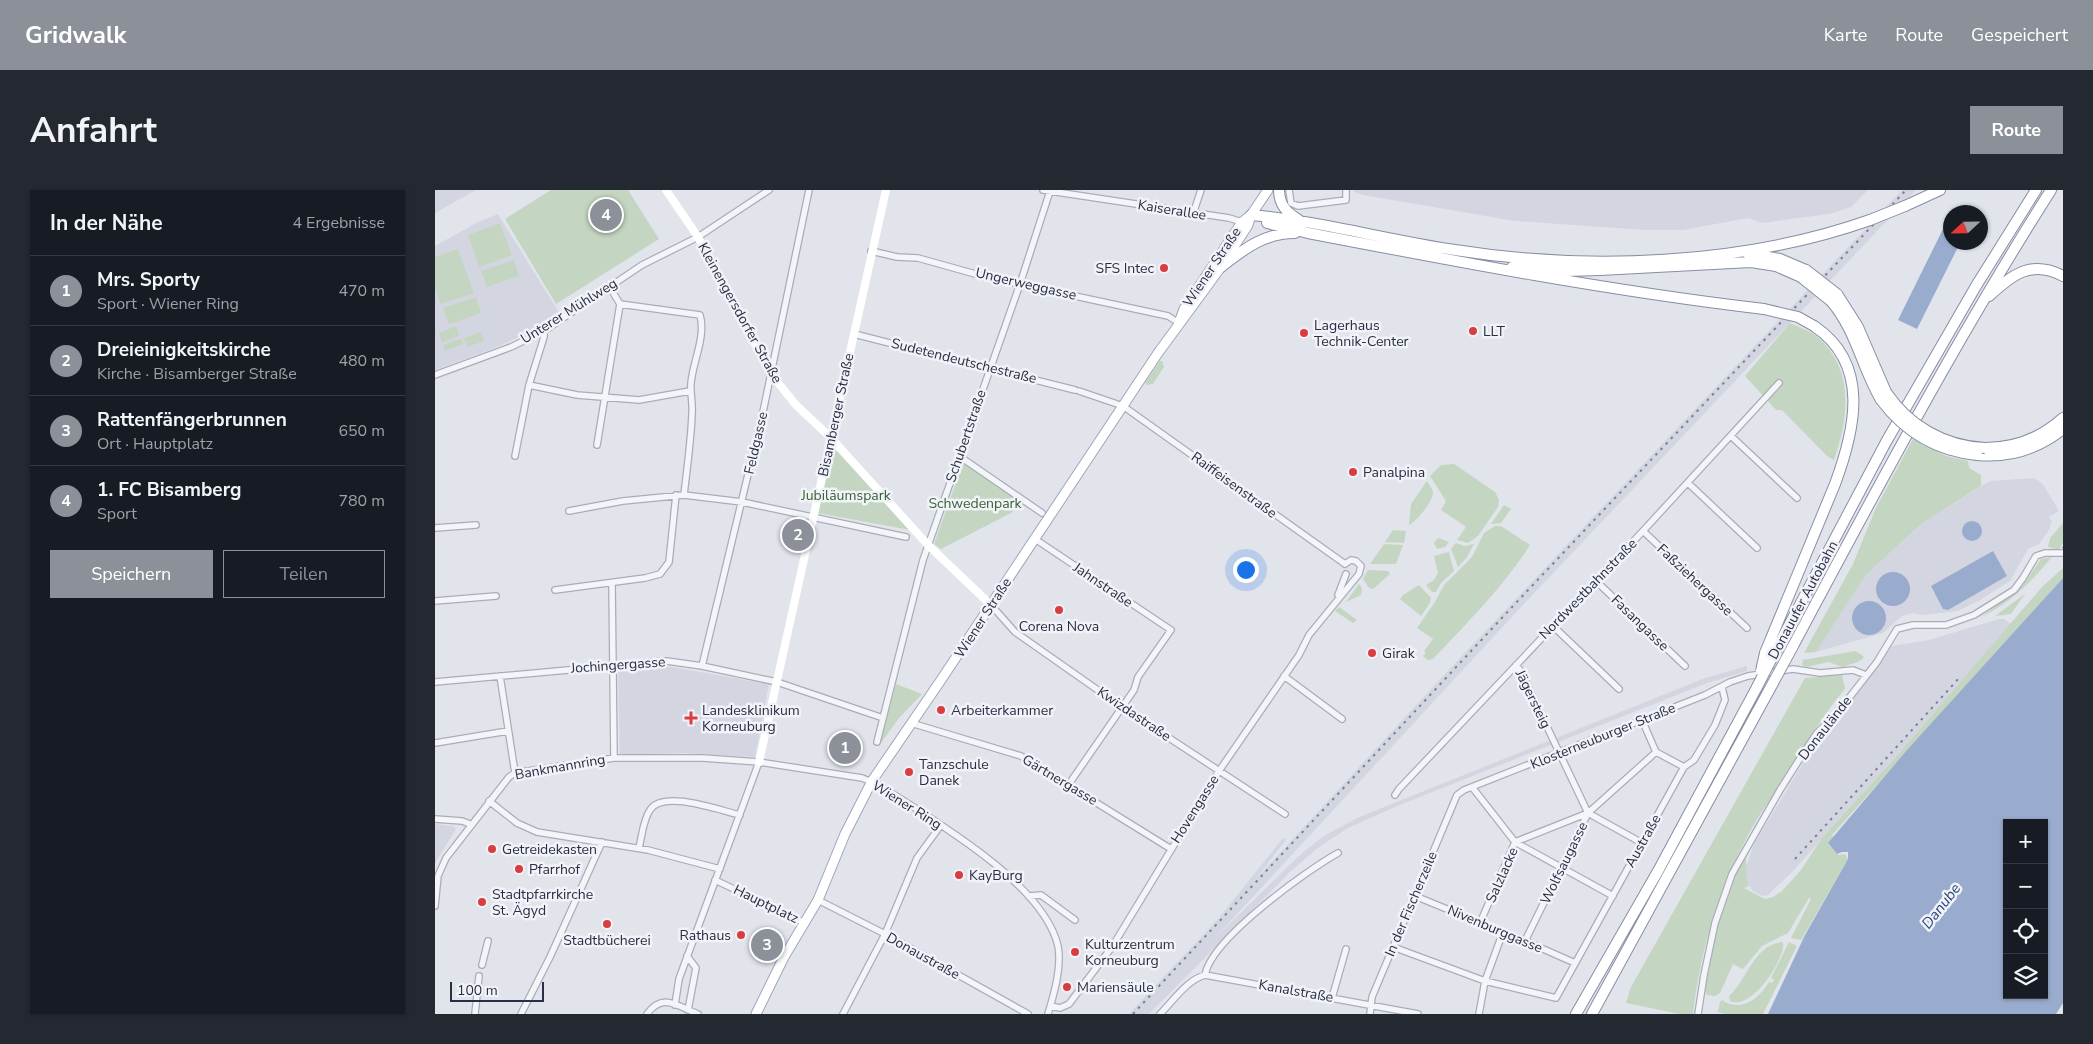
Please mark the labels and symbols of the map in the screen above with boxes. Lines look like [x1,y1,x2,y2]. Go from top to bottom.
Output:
street label: Kaiserallee [1136,195,1208,225]
pin: 4 [590,196,622,234]
north arrow [1943,205,1988,250]
street label: Wiener Straße [1178,224,1246,310]
street label: Kleinengersdorfer Straße [693,239,787,387]
place label: SFS Intec [1096,259,1155,278]
marker: SFS Intec [1158,262,1170,274]
street label: Ungerweggasse [974,263,1078,305]
street label: Unterer Mühlweg [517,274,621,348]
place label: Lagerhaus Technik-Center [1314,316,1409,351]
place label: LLT [1483,322,1505,341]
marker: LLT [1467,325,1479,337]
marker: Lagerhaus Technik-Center [1298,327,1310,339]
street label: Sudetendeutschestraße [889,334,1039,388]
street label: Bisamberger Straße [814,352,858,478]
street label: Schubertstraße [941,387,991,485]
street label: Feldgasse [740,410,772,476]
street label: Raiffeisenstraße [1187,447,1281,523]
place label: Panalpina [1363,463,1425,482]
marker: Panalpina [1347,466,1359,478]
park label: Jubiläumspark [800,486,892,505]
park label: Schwedenpark [928,494,1023,513]
pin: 2 [782,516,814,554]
street label: Nordwestbahnstraße [1535,534,1641,644]
street label: Donauufer Autobahn [1764,537,1842,663]
street label: Faßziehergasse [1653,540,1737,620]
your location [1233,557,1259,583]
street label: Jahnstraße [1069,558,1136,612]
street label: Wiener Straße [950,574,1016,662]
street label: Fasangasse [1607,591,1673,655]
marker: Corena Nova [1053,604,1065,616]
place label: Corena Nova [1019,617,1099,636]
place label: Girak [1382,644,1416,663]
marker: Girak [1366,647,1378,659]
street label: Jochingergasse [569,652,666,678]
street label: Jägersteig [1510,666,1555,731]
street label: Kwizdastraße [1093,682,1175,746]
street label: Donaulände [1794,692,1856,764]
street label: Klosterneuburger Straße [1528,698,1678,774]
place label: Landesklinikum Korneuburg [702,701,800,736]
place label: Arbeiterkammer [951,701,1053,720]
marker: Arbeiterkammer [935,704,947,716]
marker: Landesklinikum Korneuburg [684,711,698,725]
pin: 1 [829,729,861,767]
street label: Bankmannring [513,750,607,784]
street label: Gärtnergasse [1019,750,1101,810]
place label: Tanzschule Danek [919,755,989,790]
marker: Tanzschule Danek [903,766,915,778]
street label: Hovengasse [1166,771,1224,847]
street label: Wiener Ring [869,776,945,834]
street label: Austraße [1621,811,1665,871]
street label: Wolfsaugasse [1536,819,1592,907]
place label: Getreidekasten [502,840,597,859]
marker: Getreidekasten [486,843,498,855]
street label: Salzlacke [1481,844,1523,906]
street label: In der Fischerzeile [1380,849,1442,959]
place label: Pfarrhof [529,860,581,879]
marker: Pfarrhof [513,863,525,875]
place label: KayBurg [969,866,1023,885]
marker: KayBurg [953,869,965,881]
water label: Danube [1917,879,1965,933]
street label: Hauptplatz [730,880,802,928]
place label: Stadtpfarrkirche St. Ägyd [492,885,593,920]
marker: Stadtpfarrkirche St. Ägyd [476,896,488,908]
street label: Nivenburggasse [1444,900,1546,958]
marker: Stadtbücherei [601,918,613,930]
place label: Rathaus [679,926,731,945]
pin: 3 [751,926,783,964]
street label: Donaustraße [883,928,963,984]
marker: Rathaus [735,929,747,941]
place label: Stadtbücherei [563,931,651,950]
place label: Kulturzentrum Korneuburg [1085,935,1175,970]
marker: Kulturzentrum Korneuburg [1069,946,1081,958]
street label: Kanalstraße [1257,975,1335,1007]
place label: Mariensäule [1077,978,1154,997]
scale bar [450,979,544,1002]
marker: Mariensäule [1061,981,1073,993]

